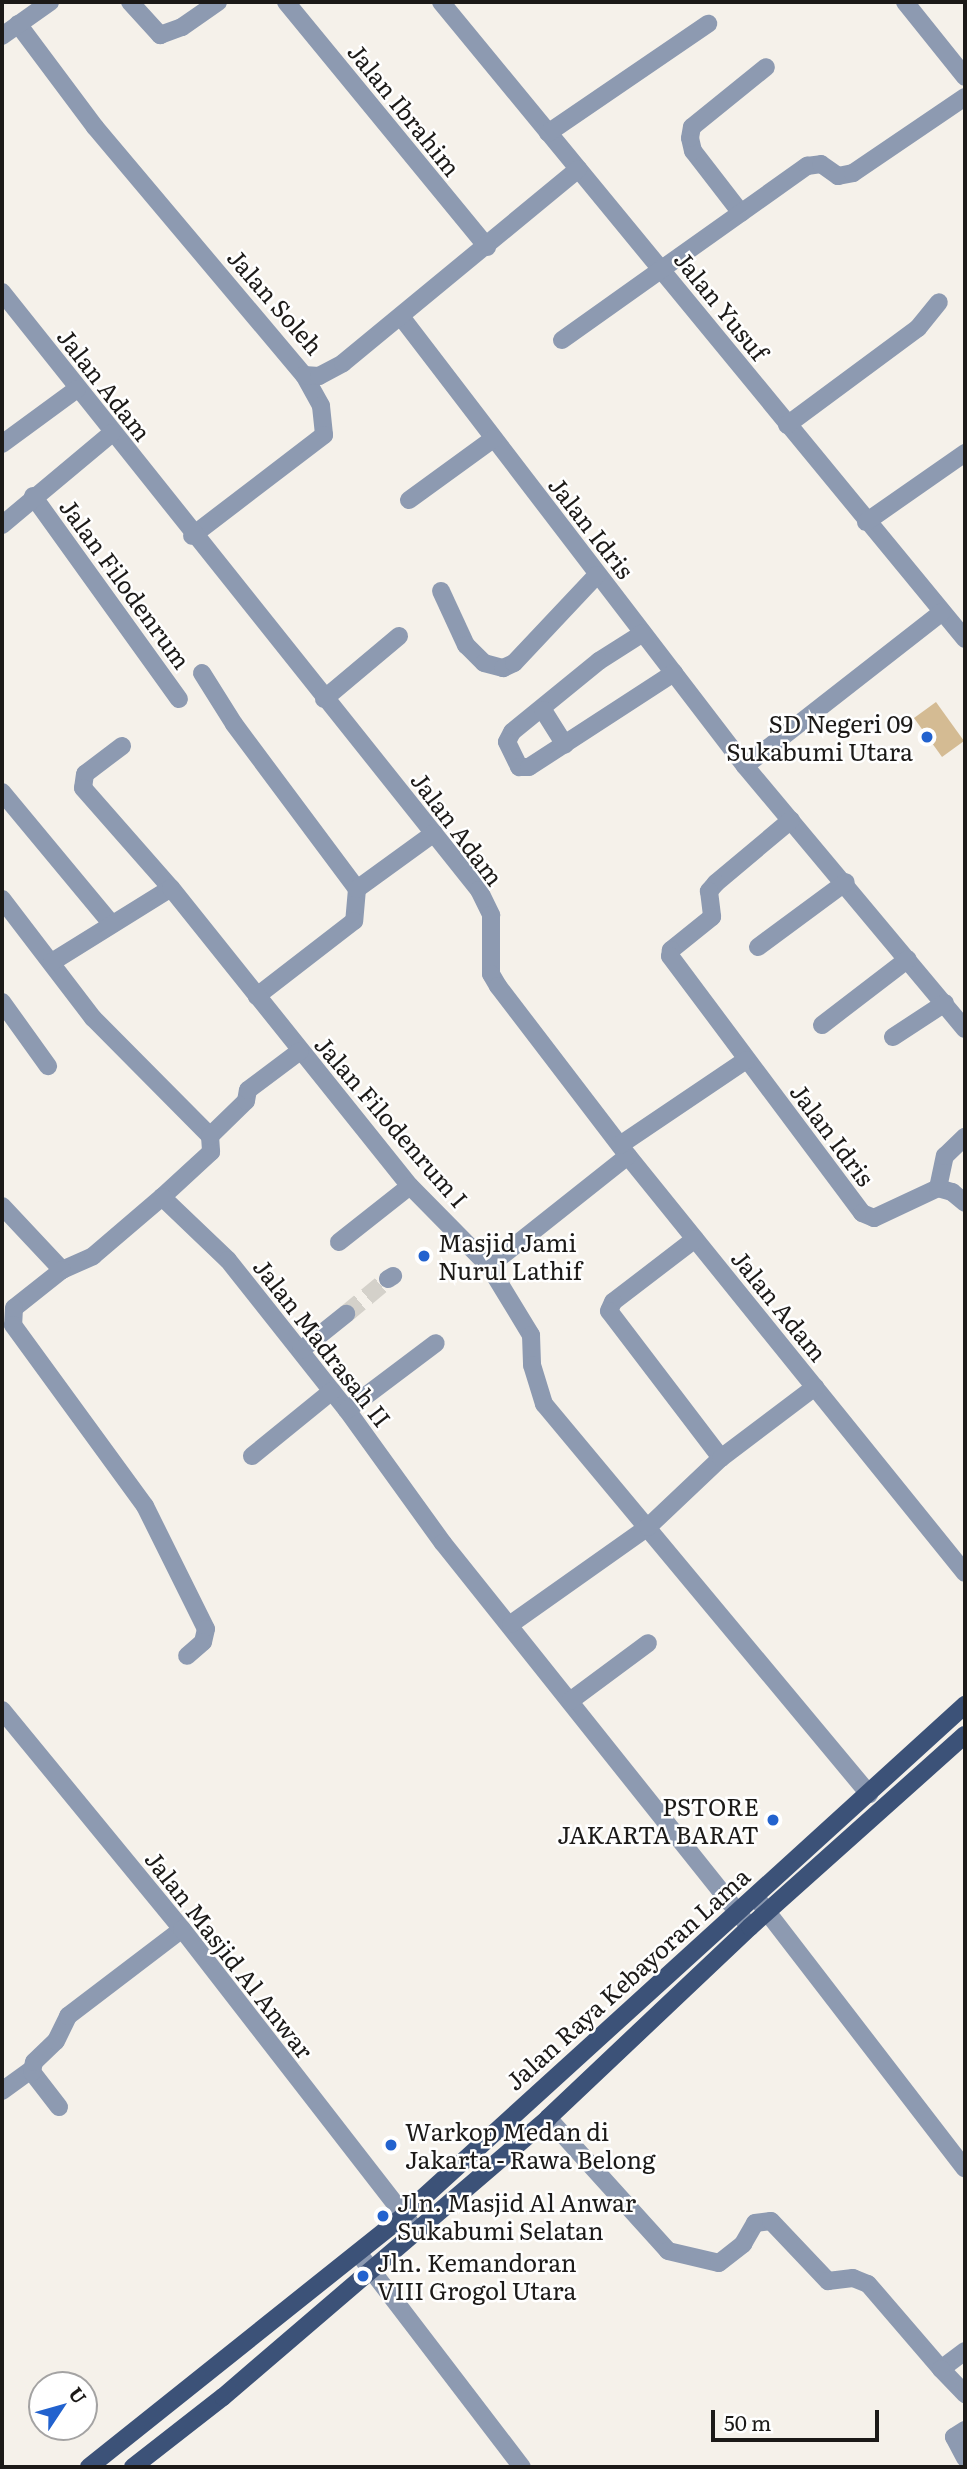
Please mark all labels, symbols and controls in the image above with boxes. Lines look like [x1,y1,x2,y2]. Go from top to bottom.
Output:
street label: Jalan Ibrahim [343,37,467,181]
street label: Jalan Soleh [222,242,330,360]
street label: Jalan Yusuf [669,244,775,366]
street label: Jalan Adam [52,322,158,446]
street label: Jalan Idris [543,470,641,584]
street label: Jalan Filodenrum [55,492,197,674]
place label: SD Negeri 09 Sukabumi Utara [726,709,913,765]
marker: SD Negeri 09 Sukabumi Utara [919,729,935,745]
street label: Jalan Adam [406,765,510,891]
street label: Jalan Filodenrum I [310,1029,474,1213]
street label: Jalan Idris [785,1077,881,1191]
place label: Masjid Jami Nurul Lathif [438,1228,582,1284]
street label: Jalan Adam [726,1243,834,1367]
marker: Masjid Jami Nurul Lathif [416,1248,432,1264]
street label: Jalan Madrasah II [248,1252,398,1432]
place label: PSTORE JAKARTA BARAT [557,1792,759,1848]
marker: PSTORE JAKARTA BARAT [765,1812,781,1828]
street label: Jalan Masjid Al Anwar [140,1844,320,2064]
street label: Jalan Raya Kebayoran Lama [499,1861,755,2095]
place label: Warkop Medan di Jakarta - Rawa Belong [405,2117,656,2173]
marker: Warkop Medan di Jakarta - Rawa Belong [383,2137,399,2153]
place label: Jln. Masjid Al Anwar Sukabumi Selatan [397,2188,636,2244]
marker: Jln. Masjid Al Anwar Sukabumi Selatan [375,2208,391,2224]
place label: Jln. Kemandoran VIII Grogol Utara [377,2248,577,2304]
marker: Jln. Kemandoran VIII Grogol Utara [355,2268,371,2284]
north arrow [28,2371,98,2441]
text: U [63,2381,94,2409]
scale bar [715,2396,883,2440]
text: 50 m [724,2406,771,2437]

